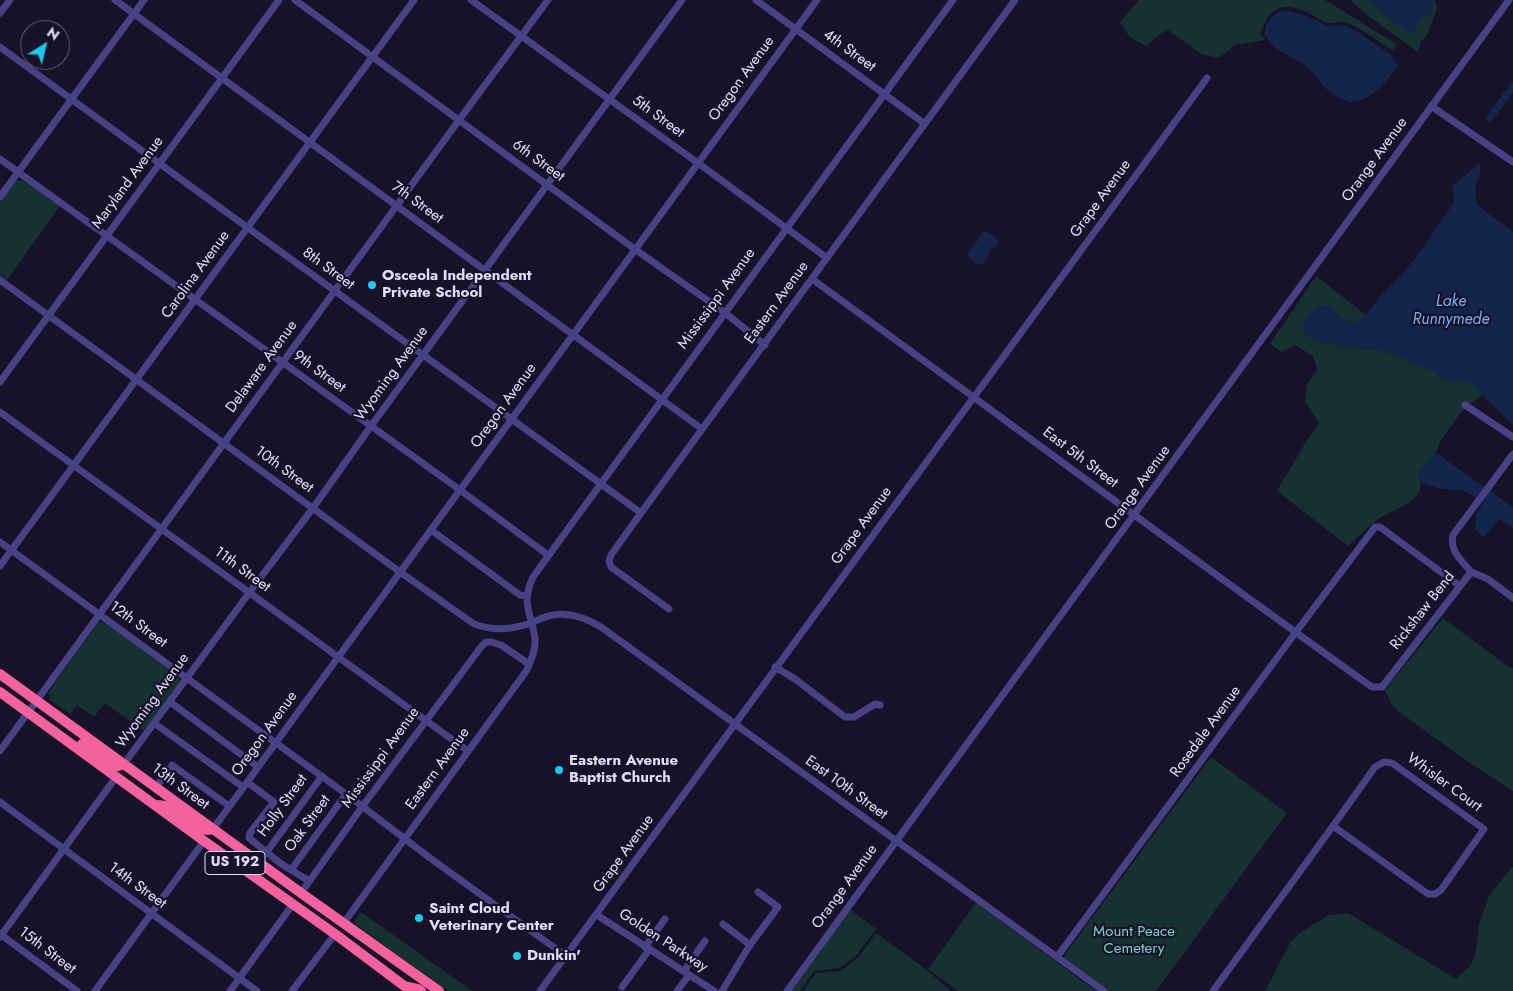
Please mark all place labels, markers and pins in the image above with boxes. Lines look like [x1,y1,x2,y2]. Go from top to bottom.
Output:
place label: Osceola Independent Private School [382,267,532,302]
marker: Osceola Independent Private School [366,279,378,291]
place label: Eastern Avenue Baptist Church [569,752,678,787]
marker: Eastern Avenue Baptist Church [553,764,565,776]
place label: Saint Cloud Veterinary Center [429,900,554,935]
marker: Saint Cloud Veterinary Center [413,912,425,924]
place label: Dunkin' [527,947,581,965]
marker: Dunkin' [511,950,523,962]

